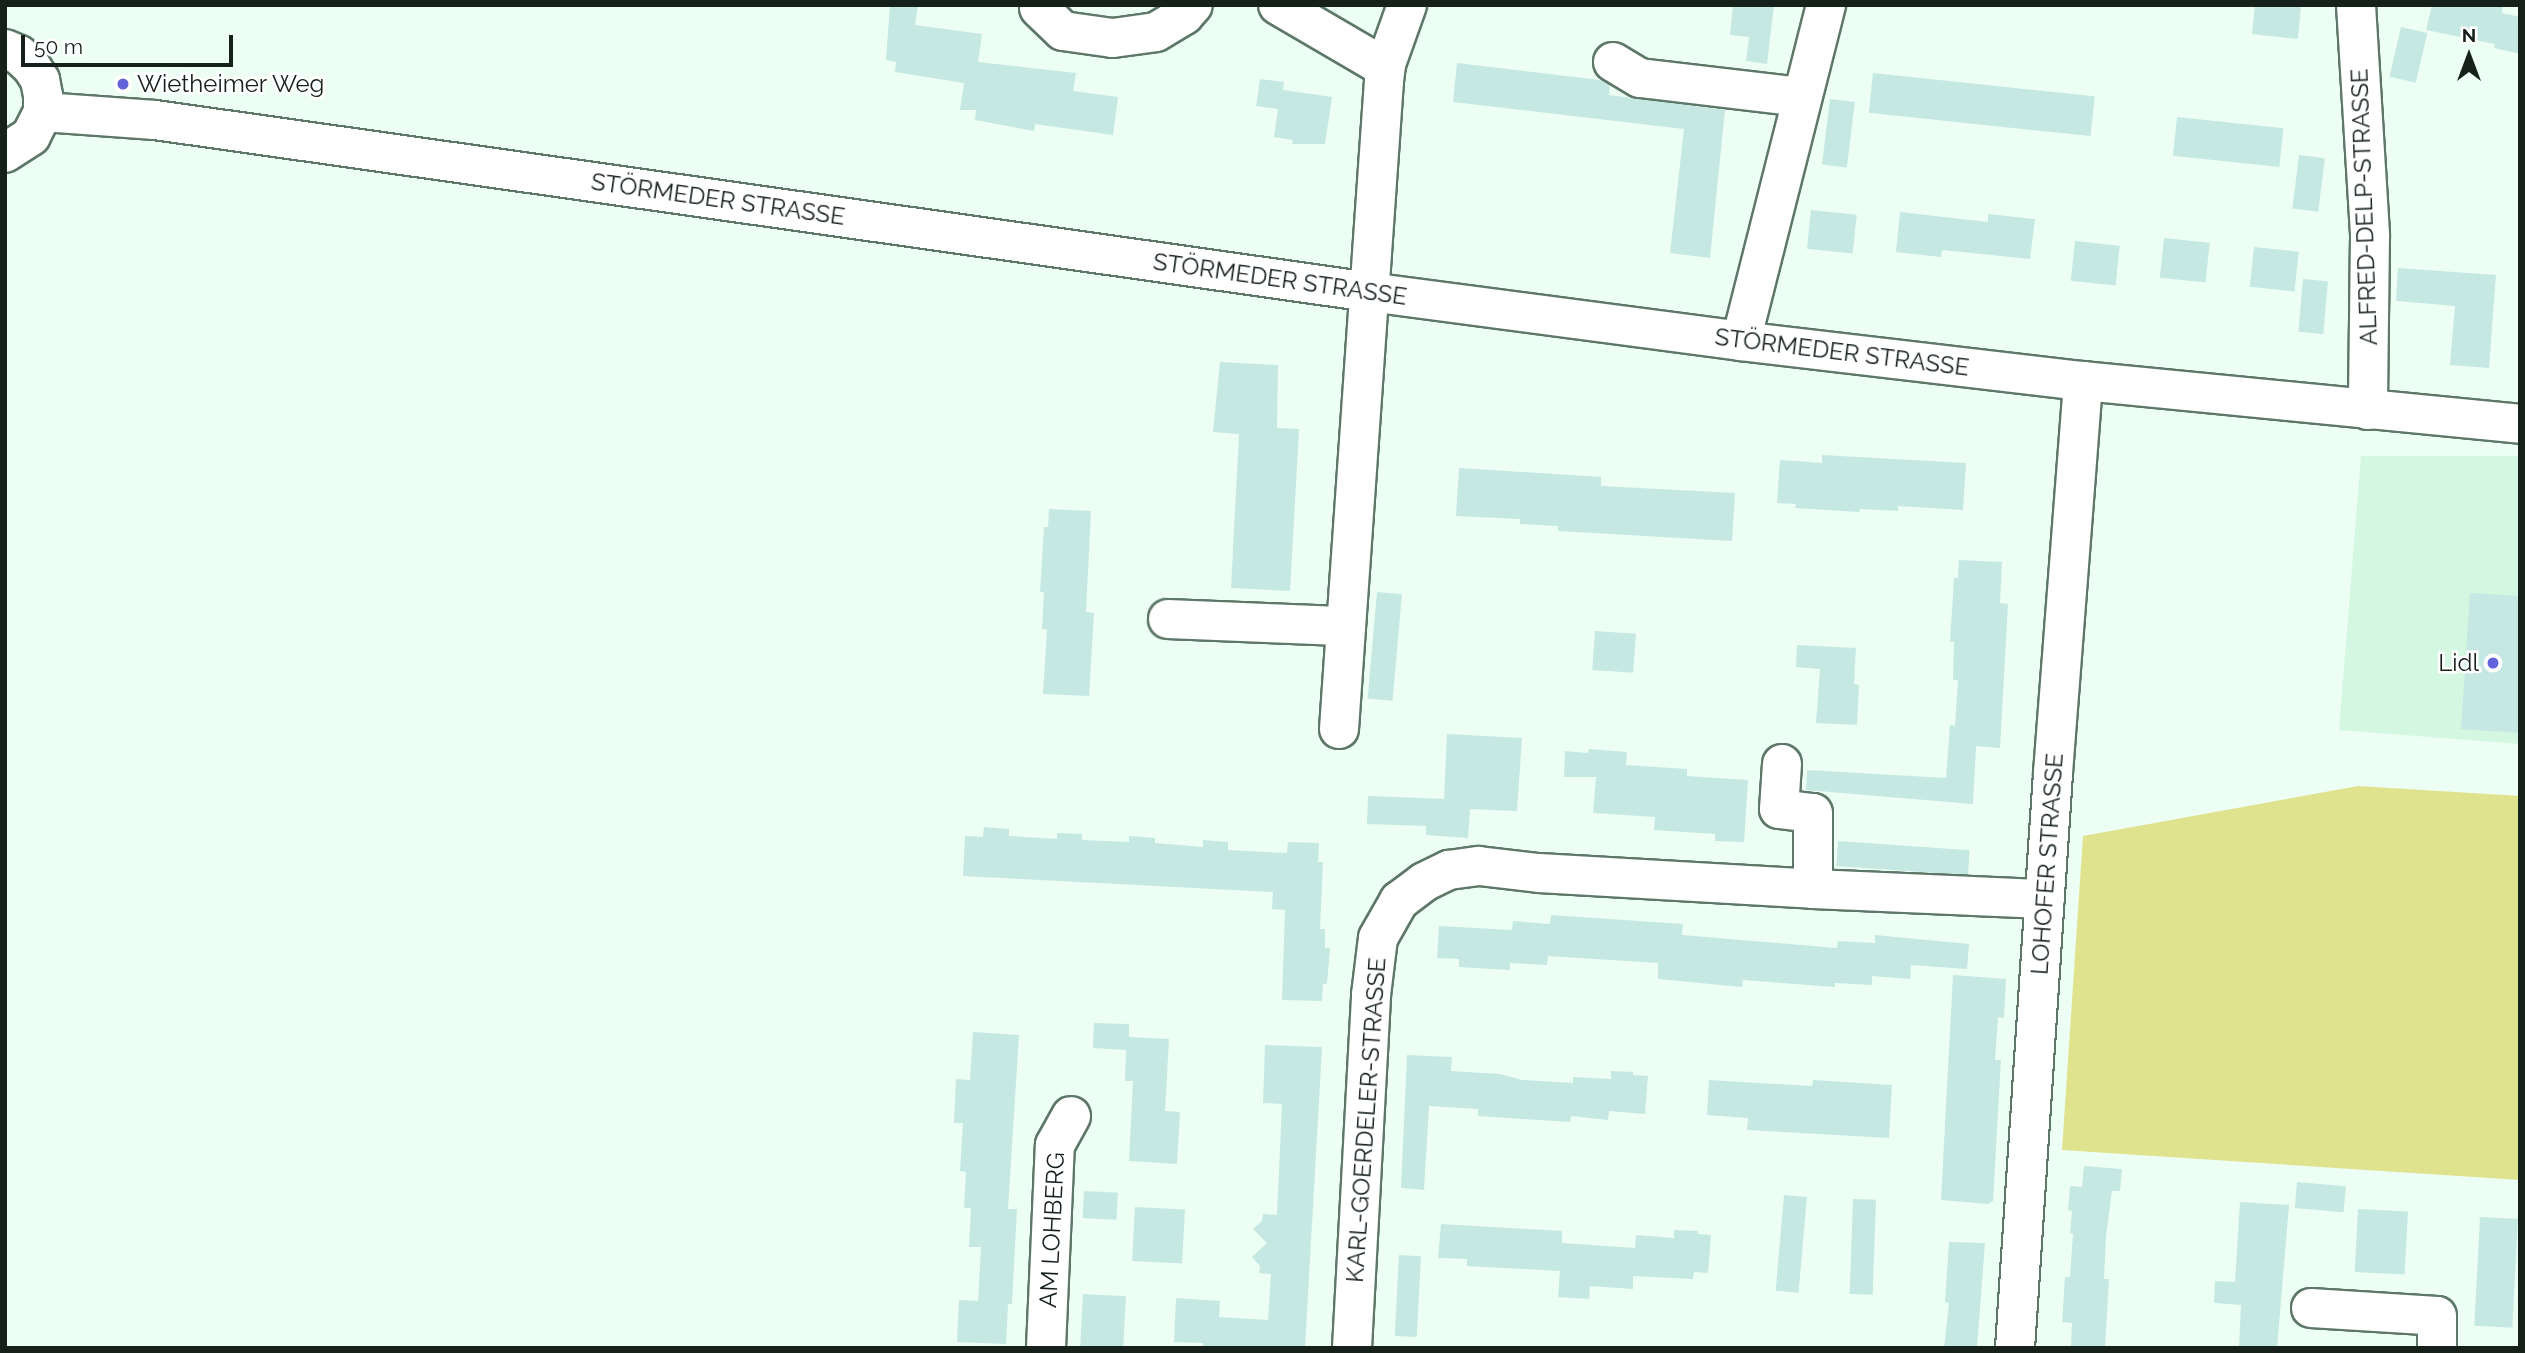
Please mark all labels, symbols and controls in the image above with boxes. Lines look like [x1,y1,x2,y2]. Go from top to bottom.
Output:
scale bar [24,21,236,65]
north arrow [2434,21,2504,91]
text: N [2462,24,2476,46]
text: 50 m [34,34,83,59]
street label: ALFRED-DELP-STRASSE [2345,68,2383,346]
place label: Wietheimer Weg [137,70,326,98]
marker: Wietheimer Weg [115,76,131,92]
street label: STÖRMEDER STRASSE [589,167,847,231]
street label: STÖRMEDER STRASSE [1151,247,1409,311]
street label: STÖRMEDER STRASSE [1713,322,1971,382]
place label: Lidl [2438,649,2479,677]
marker: Lidl [2485,655,2501,671]
street label: LOHOFER STRASSE [2025,752,2069,976]
street label: KARL-GOERDELER-STRASSE [1340,956,1392,1284]
street label: AM LOHBERG [1034,1151,1070,1309]

